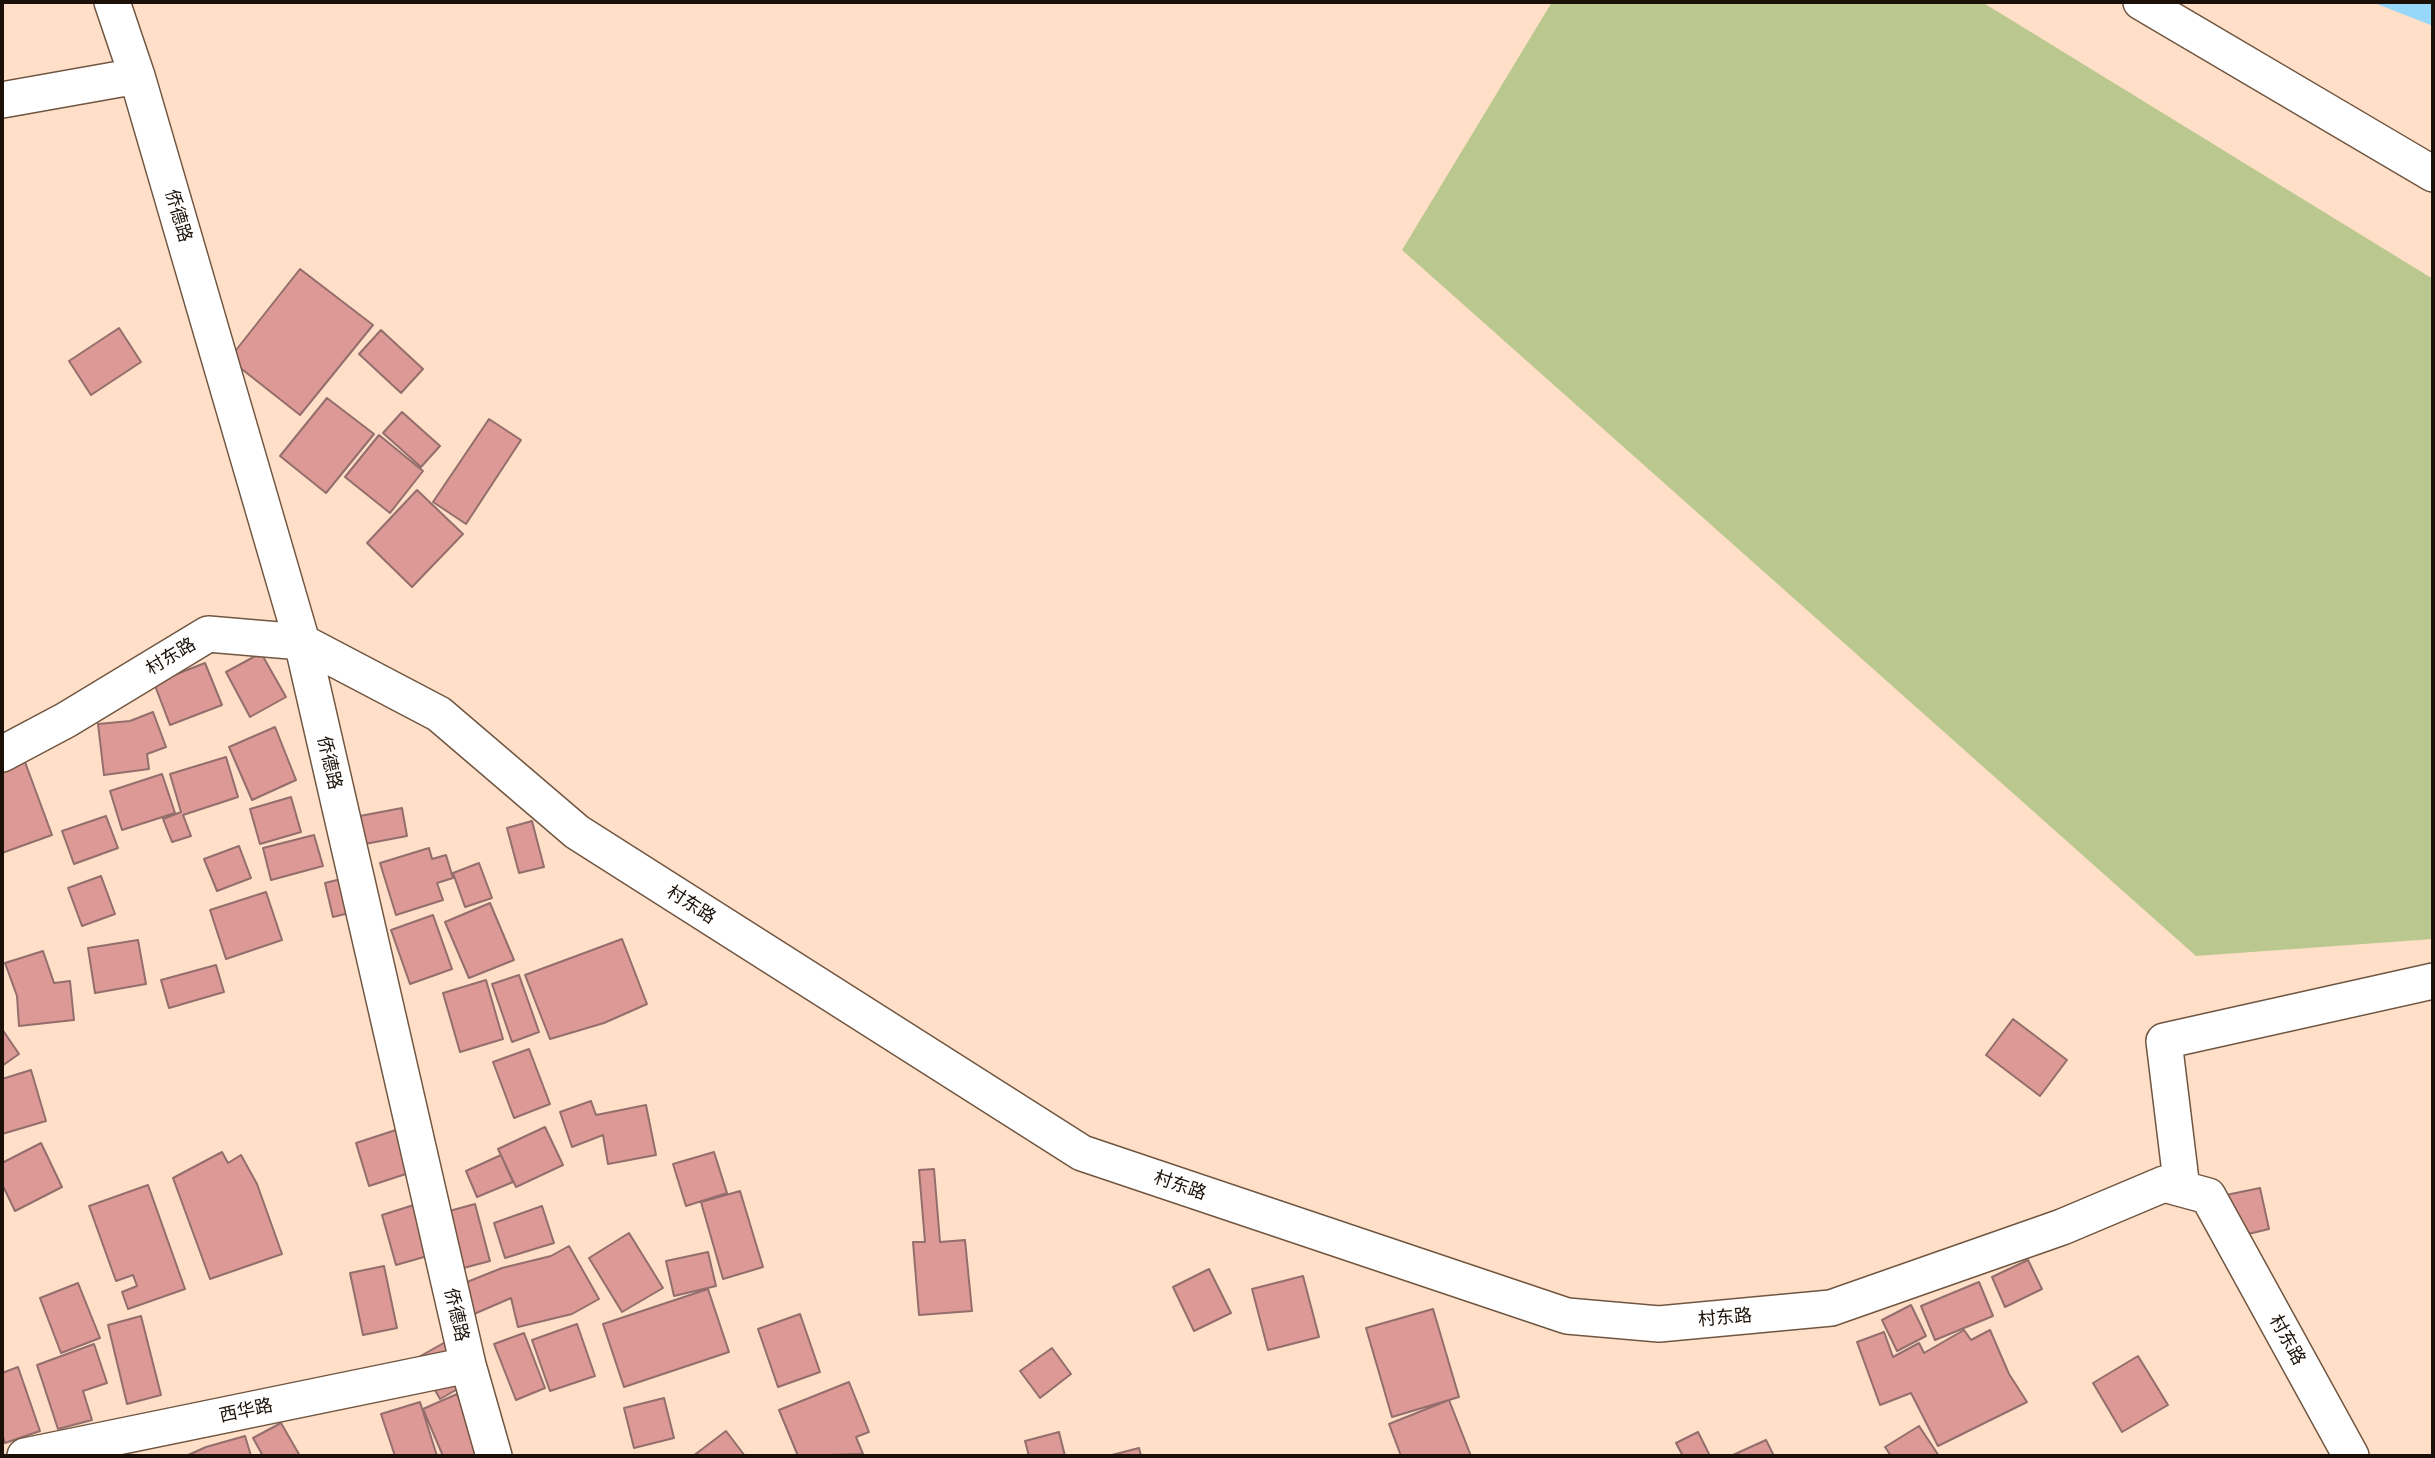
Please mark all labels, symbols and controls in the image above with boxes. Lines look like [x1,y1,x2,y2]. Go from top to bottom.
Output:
street label: 侨德路 [160,187,196,245]
street label: 村东路 [142,634,200,680]
street label: 侨德路 [312,734,346,792]
street label: 村东路 [662,881,720,929]
street label: 村东路 [1151,1167,1209,1205]
street label: 侨德路 [439,1286,473,1344]
street label: 村东路 [1697,1305,1753,1331]
street label: 村东路 [2264,1311,2310,1369]
street label: 西华路 [217,1395,275,1427]

